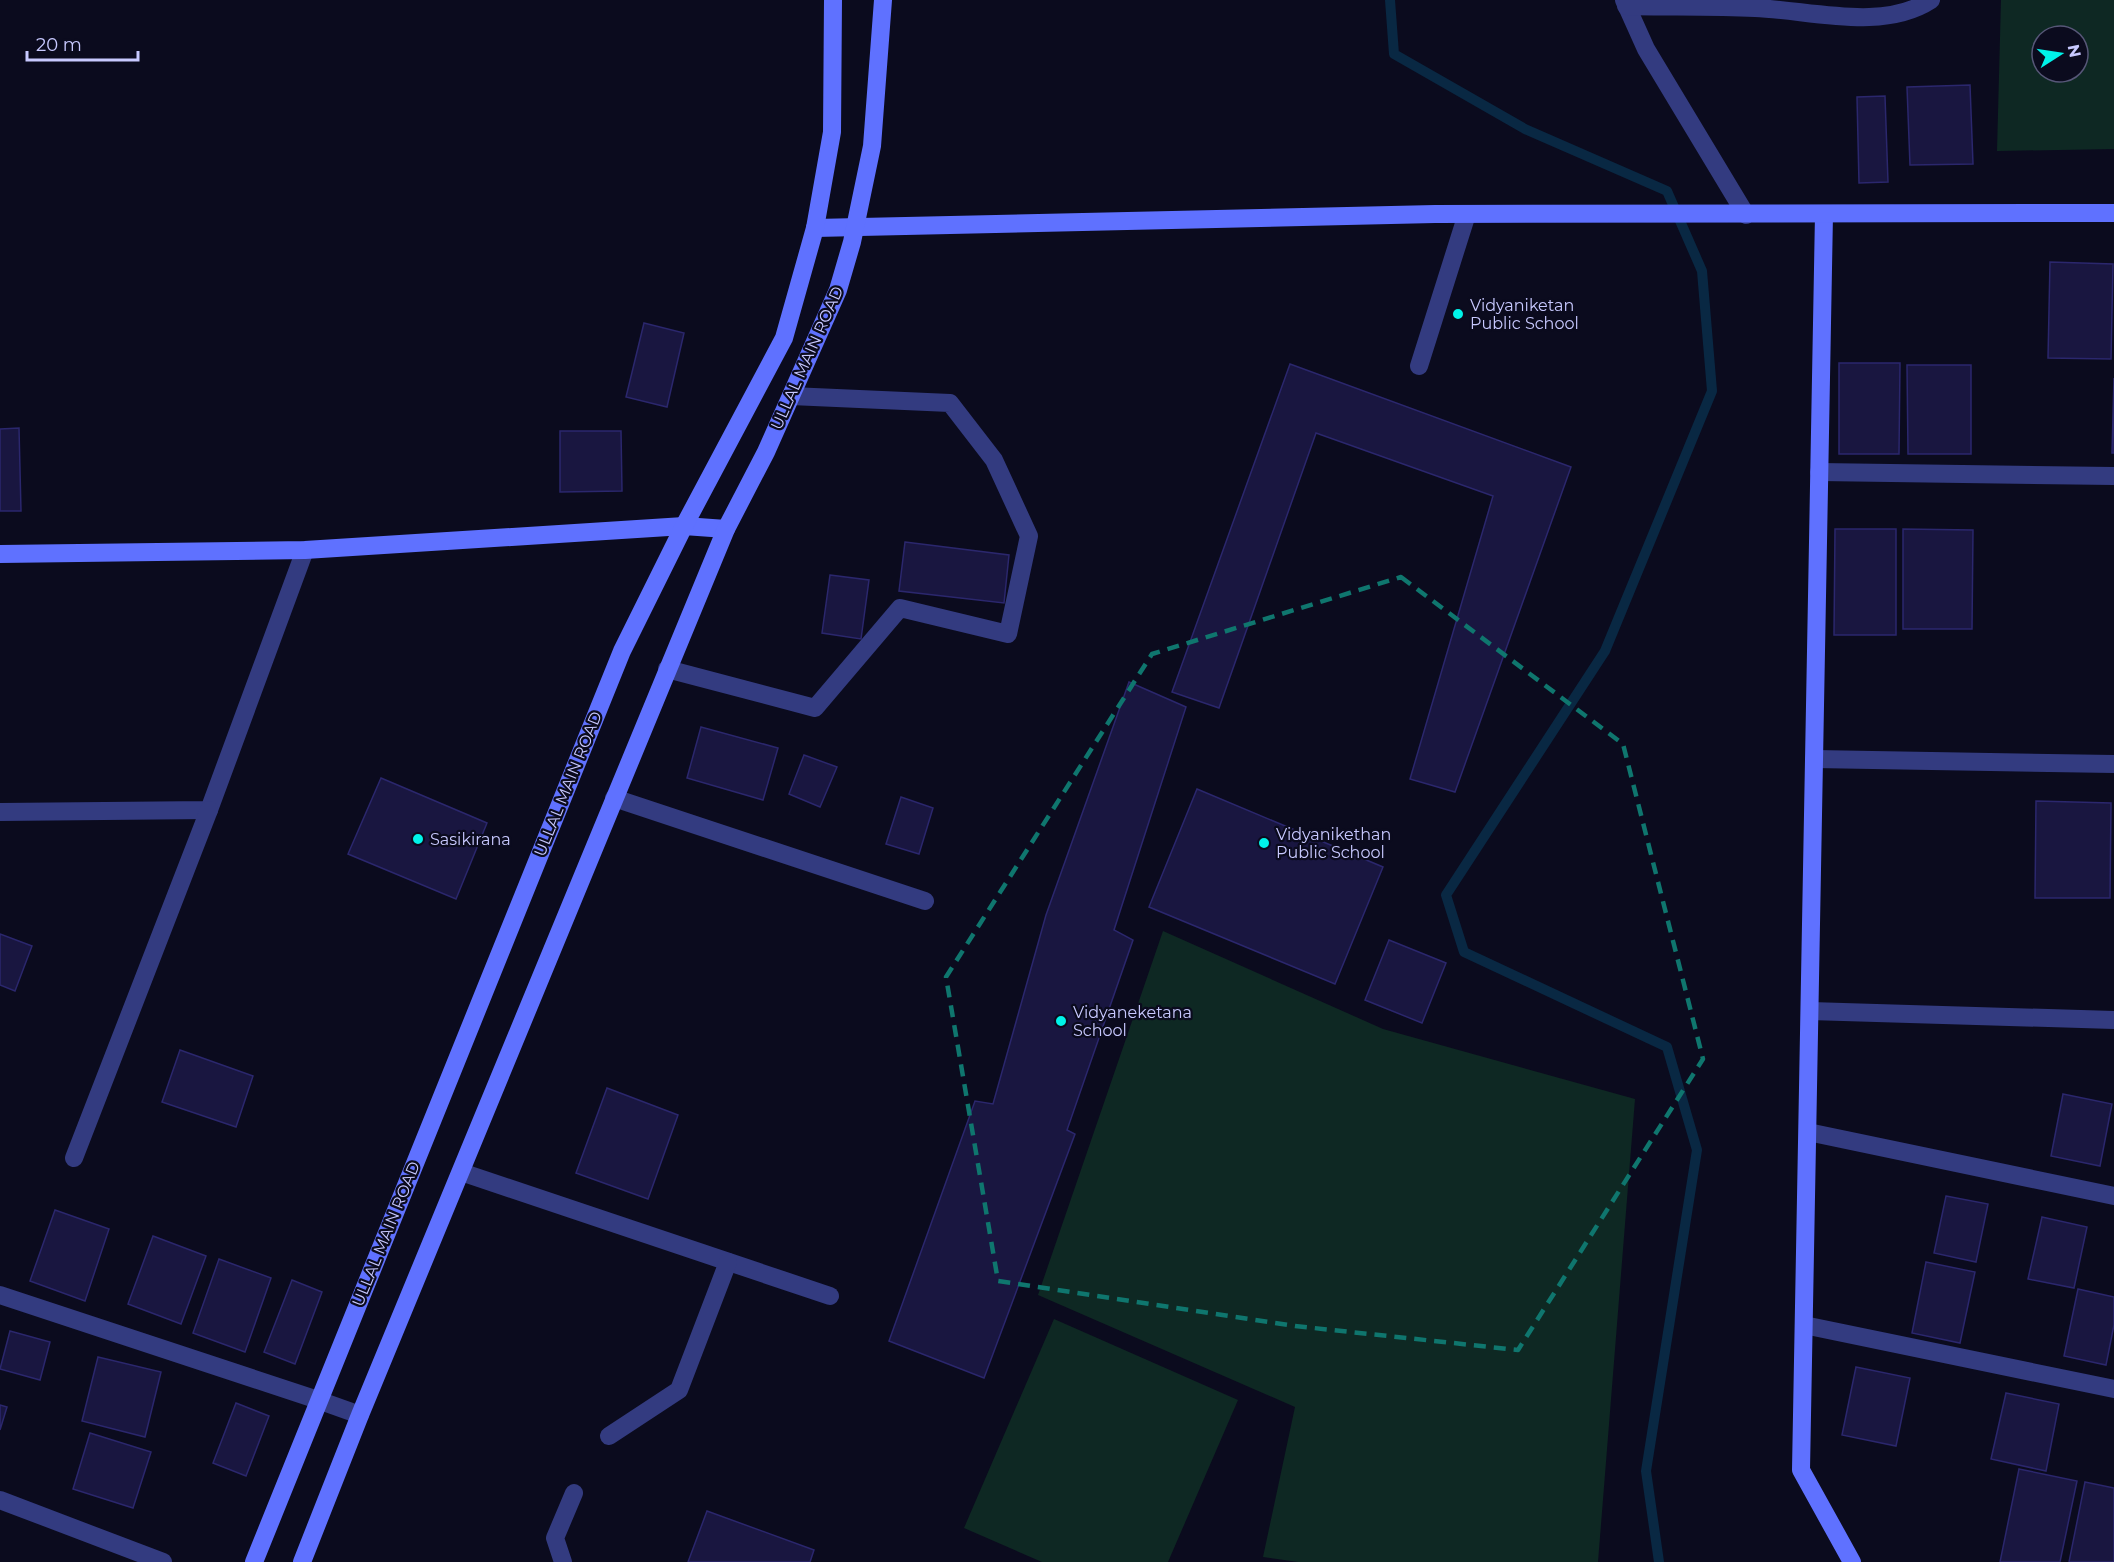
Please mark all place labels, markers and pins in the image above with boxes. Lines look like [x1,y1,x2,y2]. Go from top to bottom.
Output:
place label: Vidyaniketan Public School [1470,296,1579,333]
marker: Vidyaniketan Public School [1451,307,1465,321]
place label: Vidyanikethan Public School [1276,825,1391,862]
place label: Sasikirana [430,830,511,849]
marker: Sasikirana [411,832,425,846]
marker: Vidyanikethan Public School [1257,836,1271,850]
place label: Vidyaneketana School [1073,1003,1192,1040]
marker: Vidyaneketana School [1054,1014,1068,1028]

